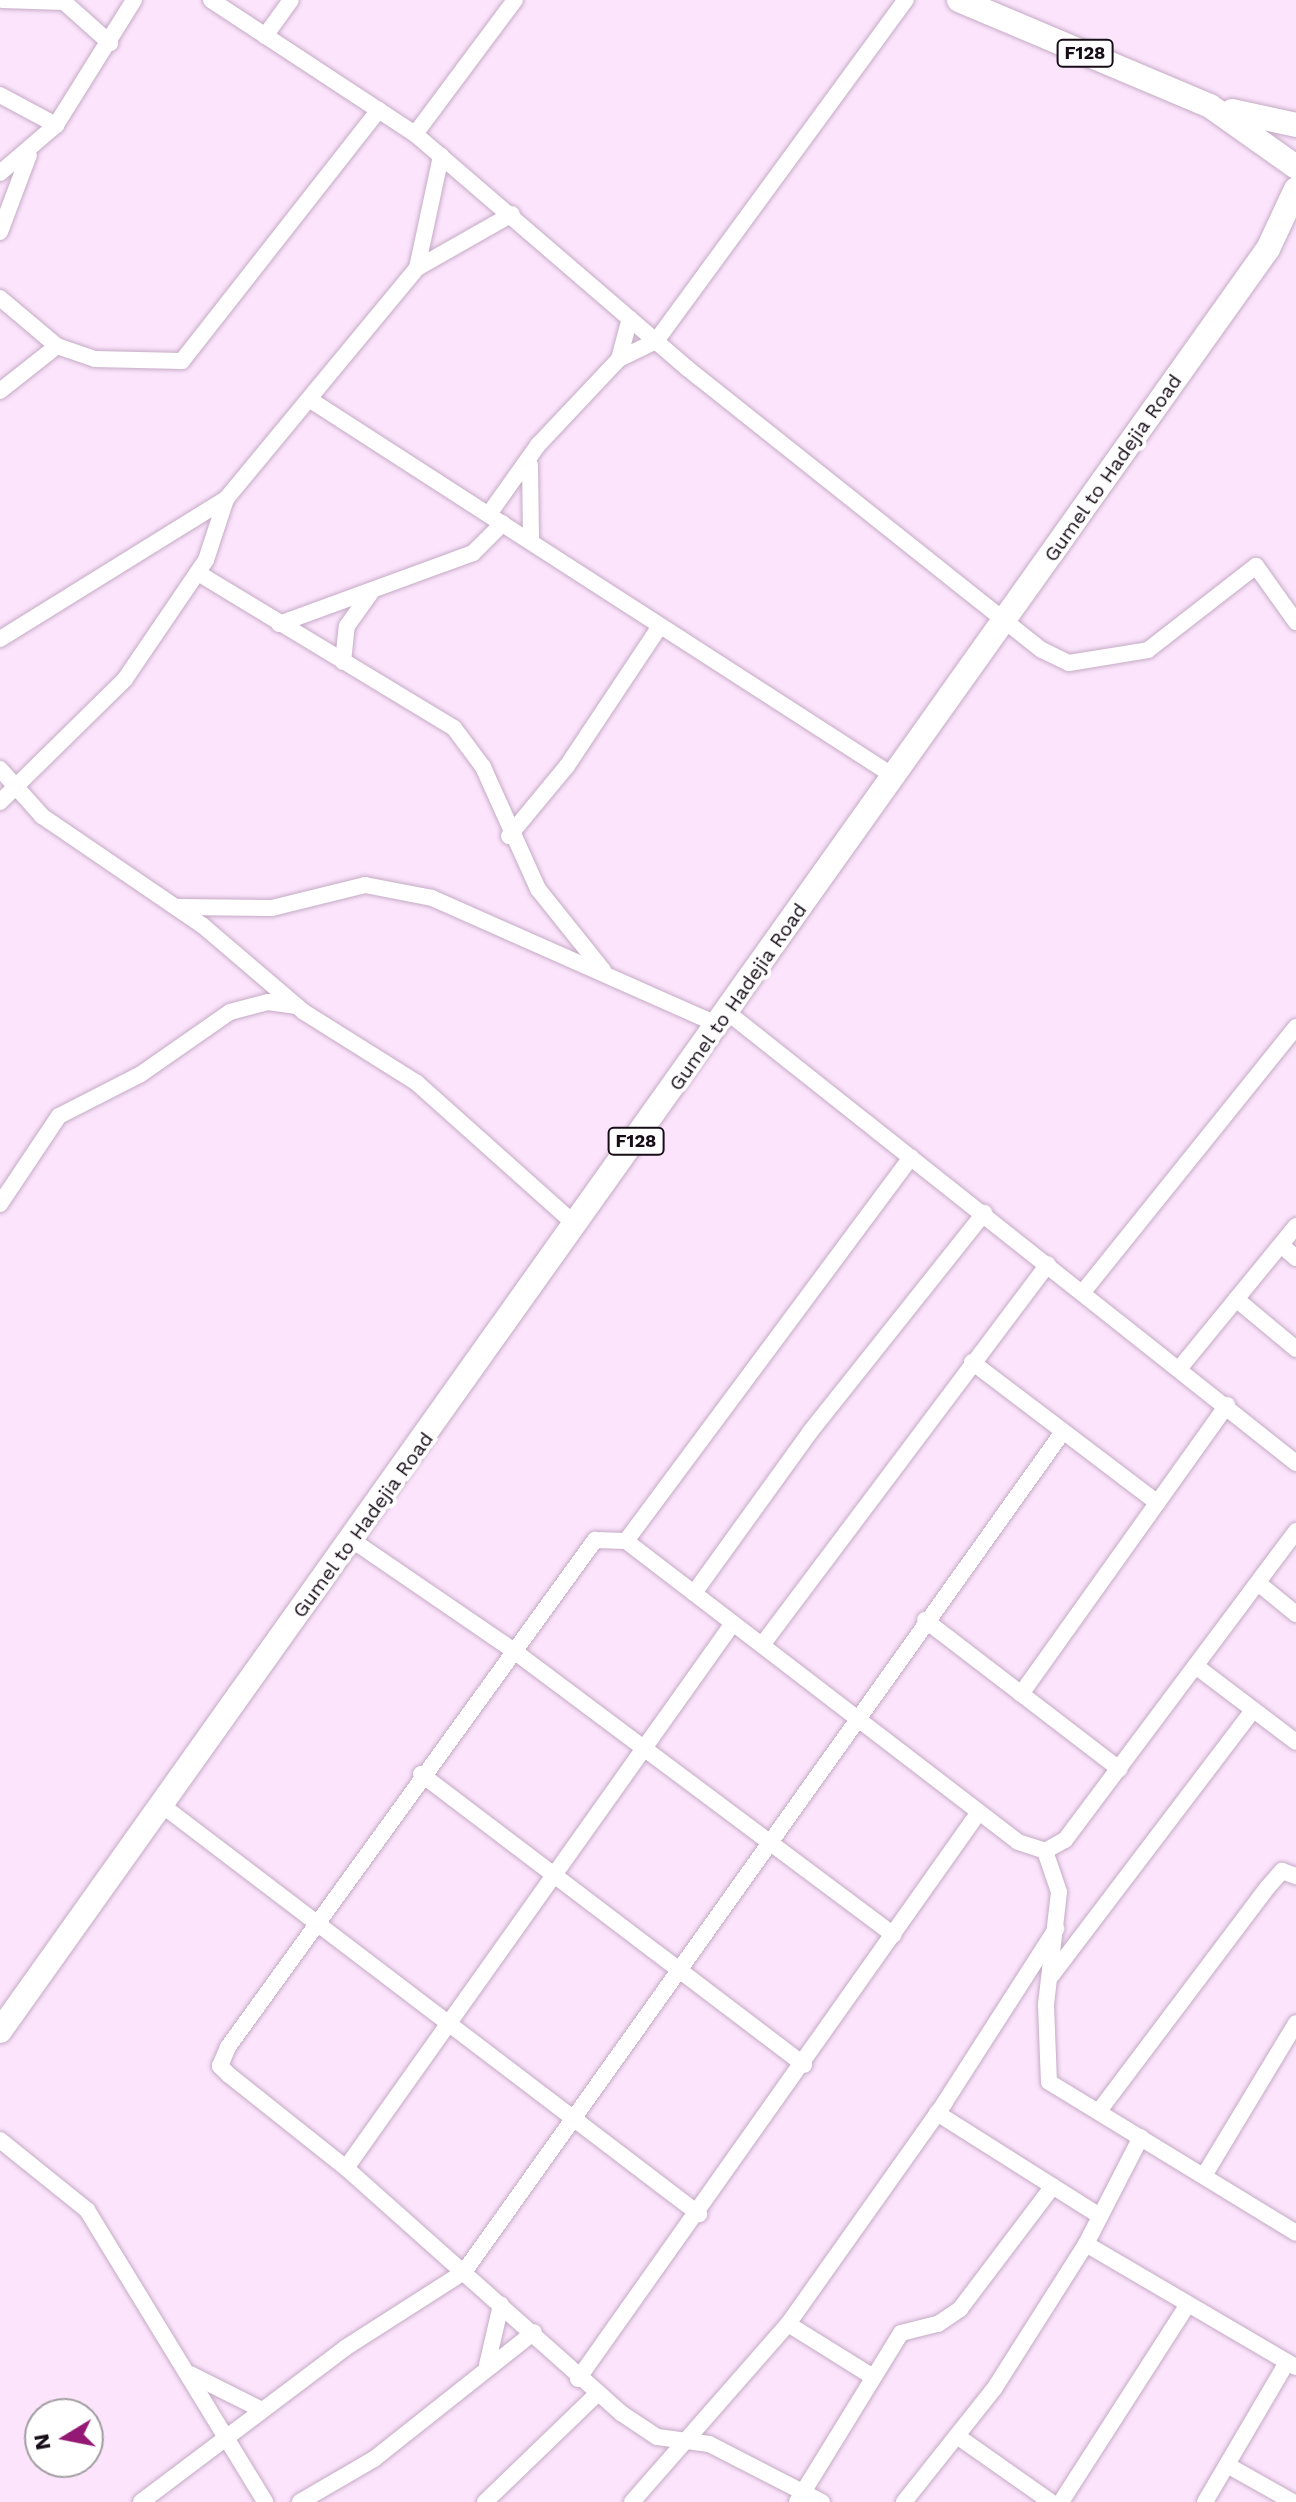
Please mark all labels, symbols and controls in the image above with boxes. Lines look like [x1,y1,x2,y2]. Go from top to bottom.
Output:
road number: F128 [1055,39,1115,67]
street label: Gumel to Hadejia Road [1039,369,1187,567]
street label: Gumel to Hadejia Road [664,898,812,1096]
road number: F128 [606,1127,666,1155]
street label: Gumel to Hadejia Road [287,1427,439,1623]
north arrow [24,2398,104,2478]
text: N [28,2432,56,2452]

